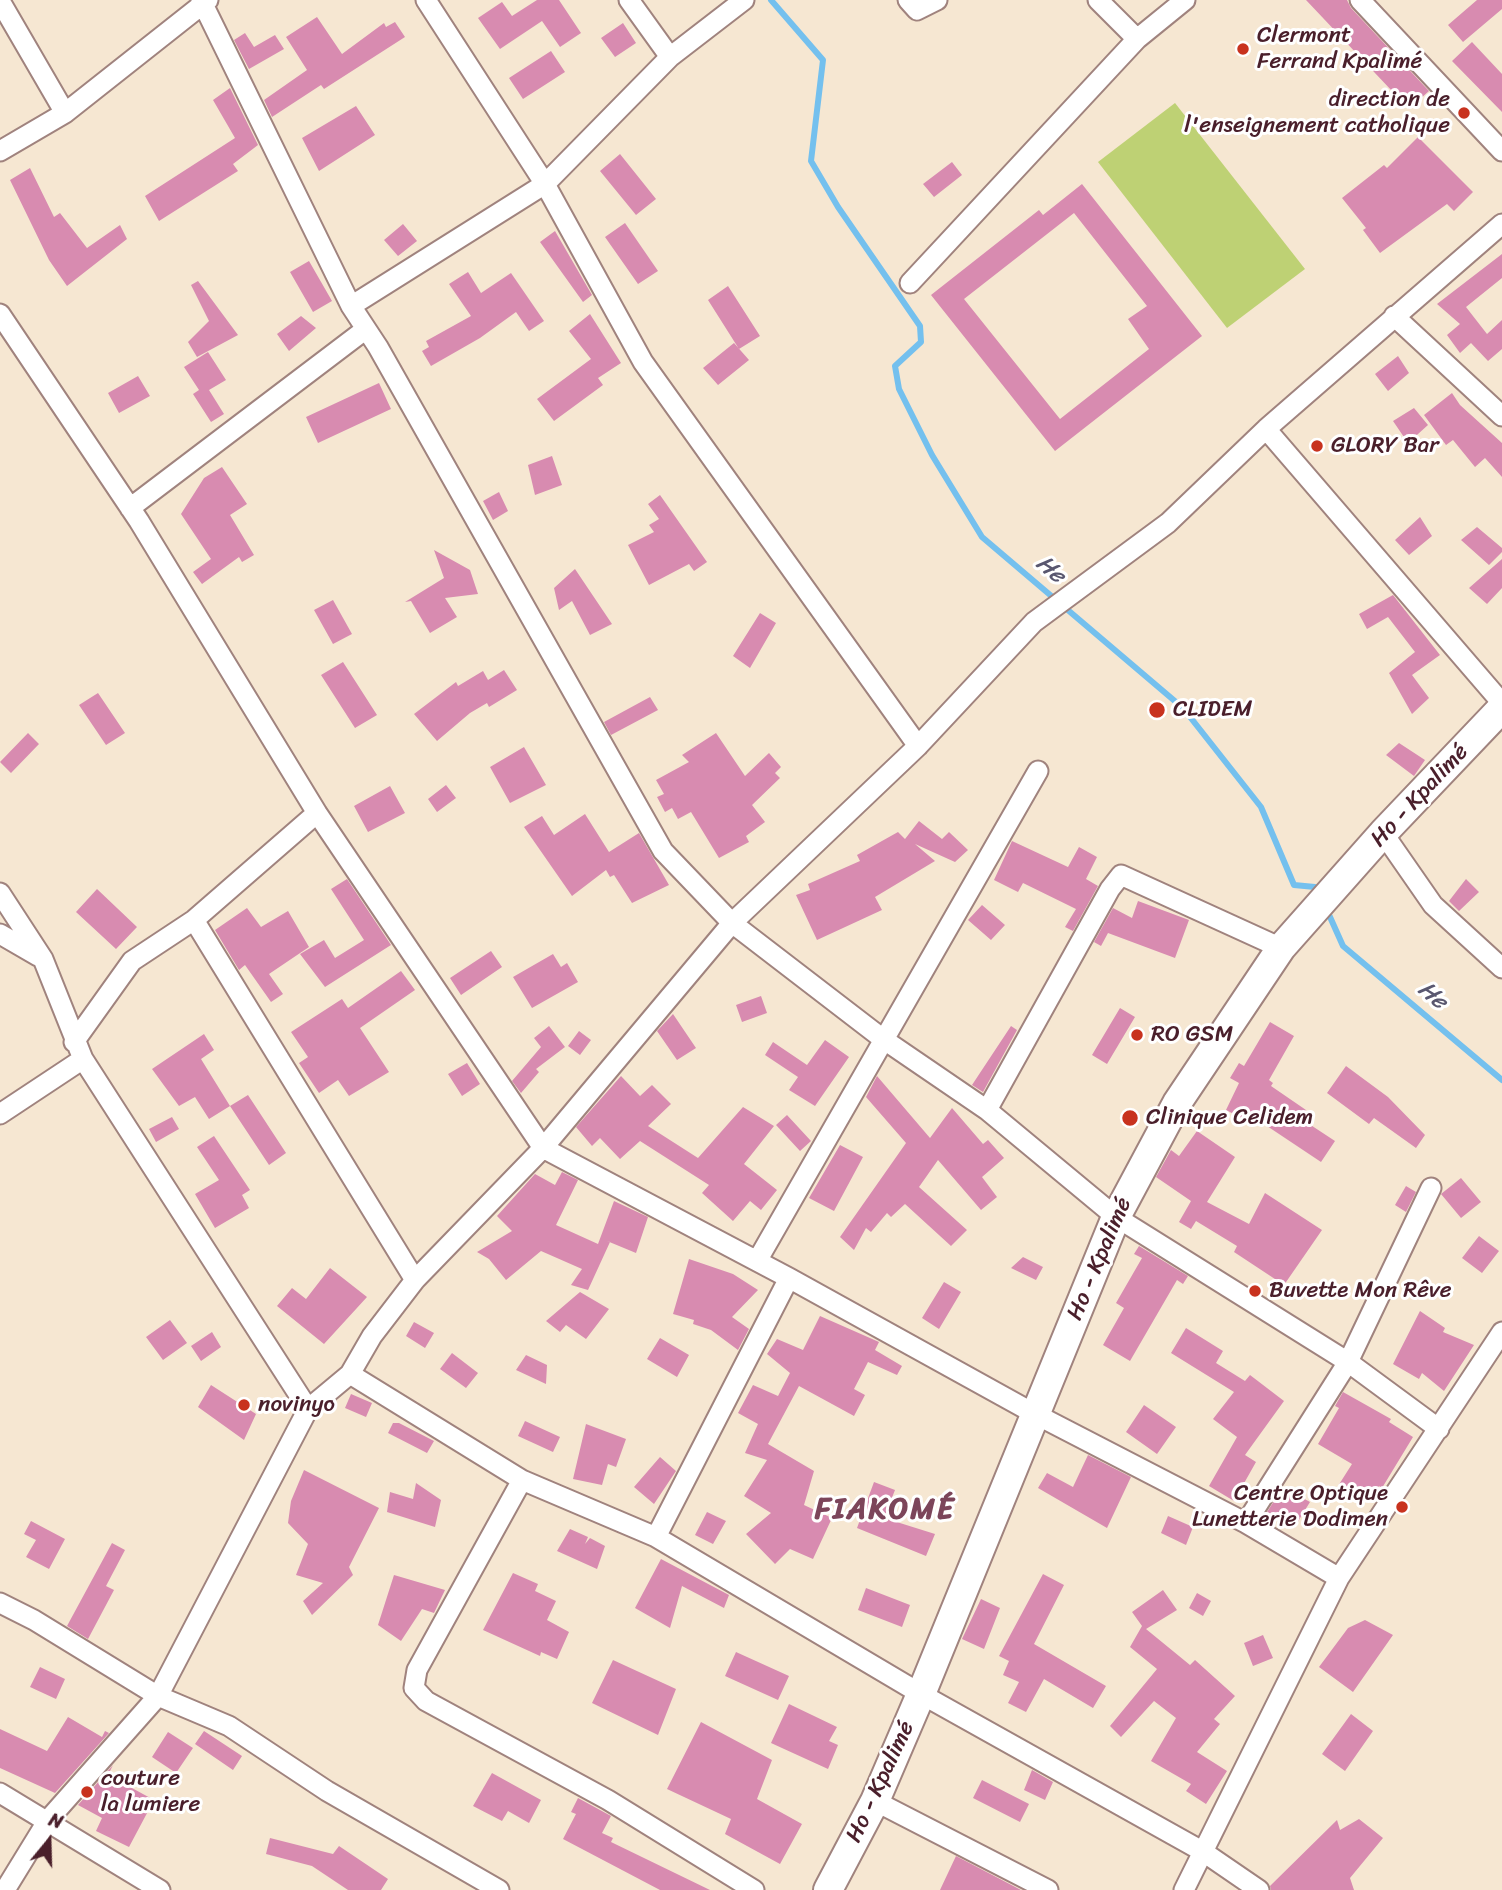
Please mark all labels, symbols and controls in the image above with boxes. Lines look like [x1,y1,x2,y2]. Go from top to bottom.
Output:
place label: Clermont Ferrand Kpalimé [1257,22,1422,76]
marker: Clermont Ferrand Kpalimé [1235,41,1251,57]
place label: direction de l'enseignement catholique [1184,86,1450,140]
marker: direction de l'enseignement catholique [1456,105,1472,121]
place label: GLORY Bar [1331,432,1439,460]
marker: GLORY Bar [1309,438,1325,454]
water label: He [1030,550,1070,590]
place label: CLIDEM [1173,696,1252,724]
marker: CLIDEM [1147,700,1167,720]
street label: Ho - Kpalimé [1365,739,1475,853]
water label: He [1412,976,1452,1016]
place label: RO GSM [1151,1021,1233,1049]
marker: RO GSM [1129,1027,1145,1043]
place label: Clinique Celidem [1146,1104,1313,1132]
marker: Clinique Celidem [1120,1108,1140,1128]
street label: Ho - Kpalimé [1062,1193,1138,1325]
place label: Buvette Mon Rêve [1269,1277,1452,1305]
marker: Buvette Mon Rêve [1247,1283,1263,1299]
place label: novinyo [258,1391,335,1419]
marker: novinyo [236,1397,252,1413]
place label: Centre Optique Lunetterie Dodimen [1192,1480,1388,1534]
district label: FIAKOMÉ [816,1492,954,1528]
marker: Centre Optique Lunetterie Dodimen [1394,1499,1410,1515]
street label: Ho - Kpalimé [841,1717,921,1847]
place label: couture la lumiere [101,1765,200,1819]
marker: couture la lumiere [79,1784,95,1800]
text: N [44,1803,68,1838]
north arrow [14,1806,84,1876]

